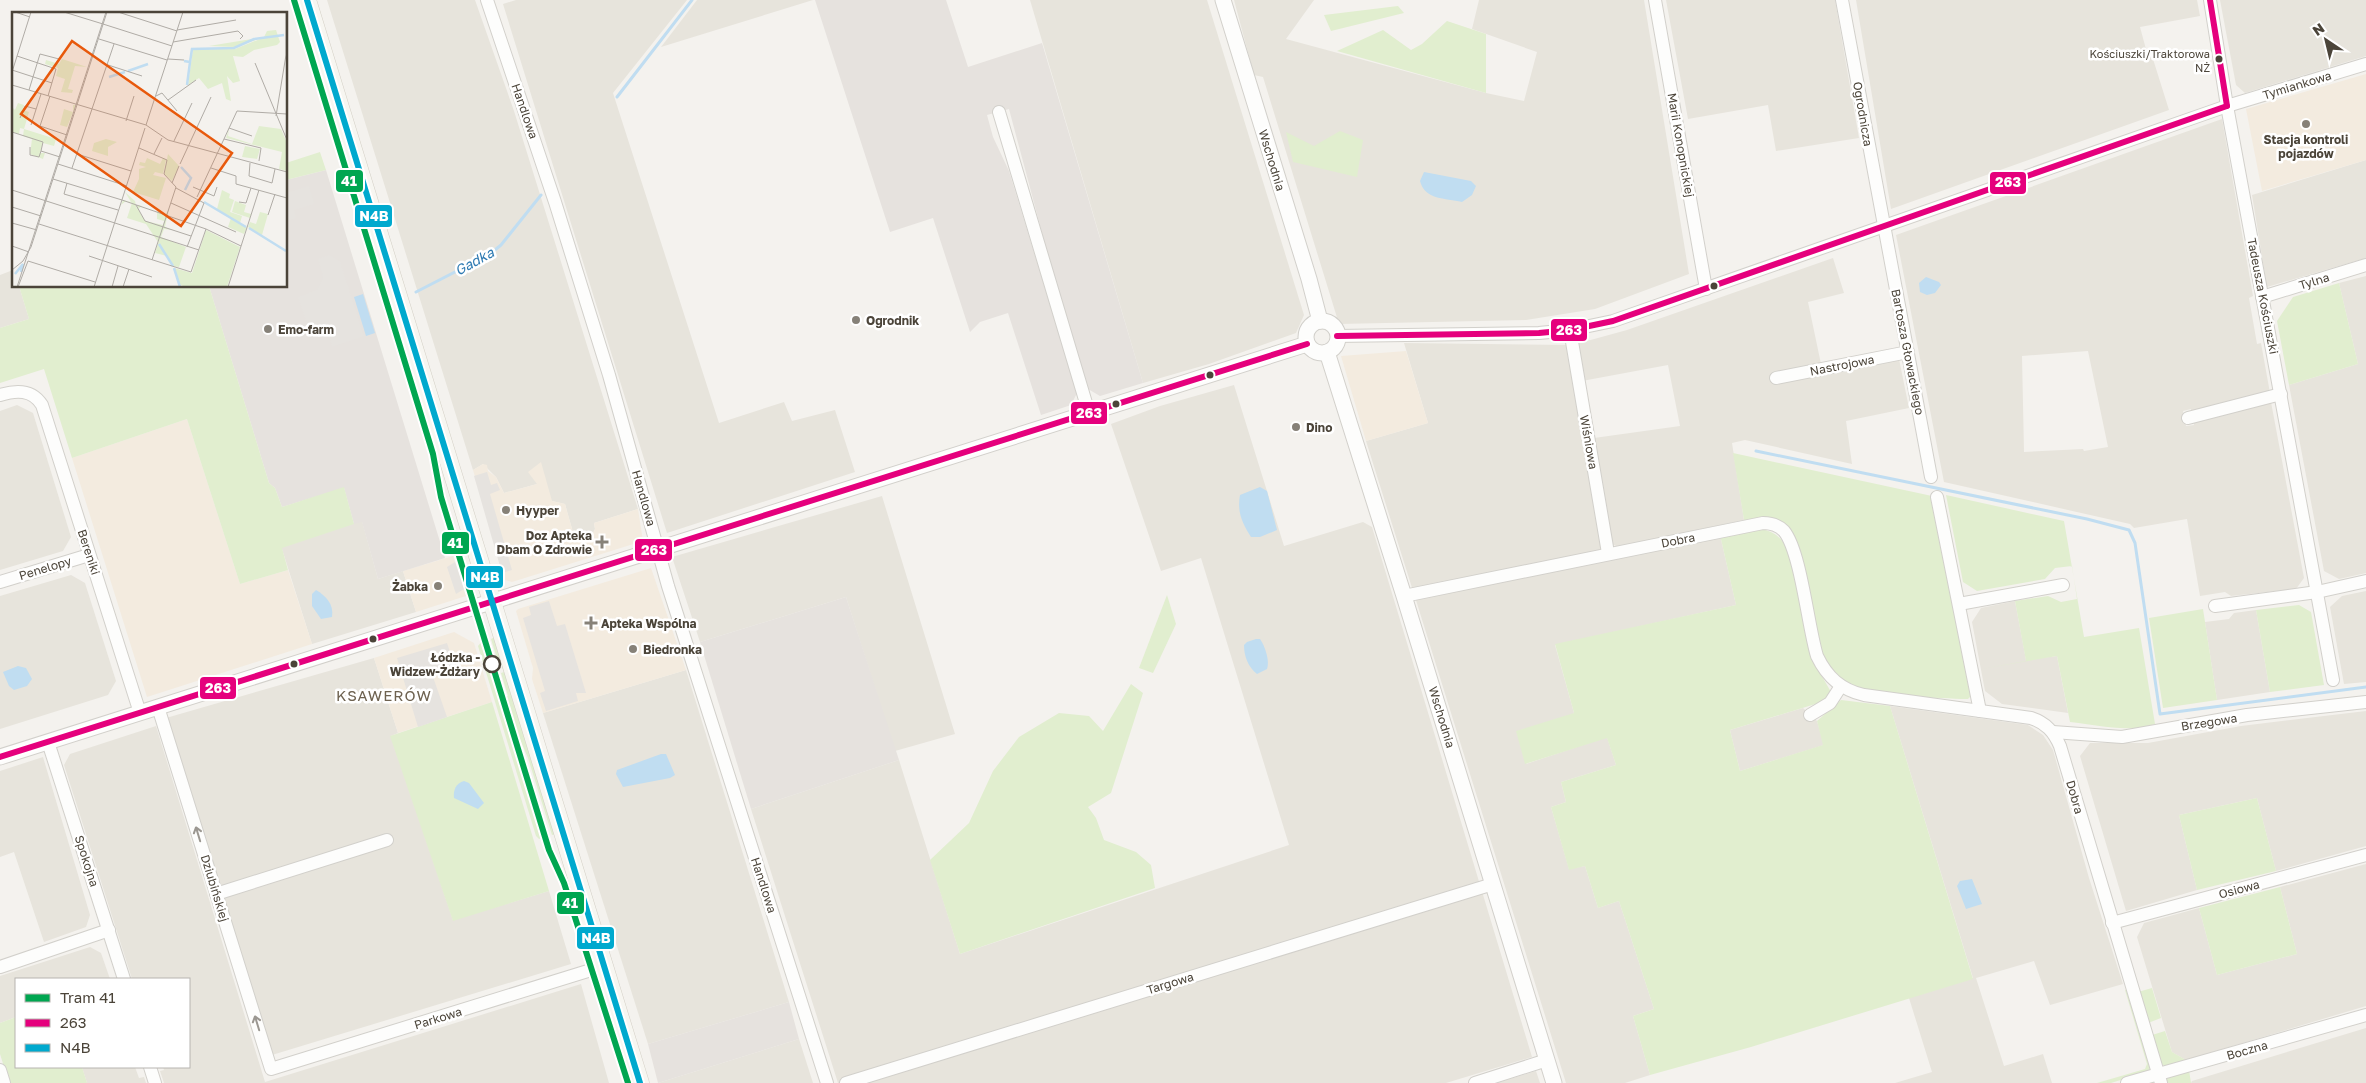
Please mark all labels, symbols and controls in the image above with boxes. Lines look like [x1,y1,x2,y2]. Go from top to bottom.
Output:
inset map [12,12,288,288]
north arrow [2301,15,2351,65]
text: N [2309,19,2327,39]
place label: Kościuszki/Traktorowa NŻ [2089,47,2210,74]
marker: Kościuszki/Traktorowa NŻ [2214,54,2224,64]
street label: Tymiankowa [2261,67,2333,103]
street label: Ogrodnicza [1850,80,1876,148]
street label: Handlowa [509,81,541,141]
street label: Marii Konopnickiej [1664,92,1698,198]
marker: Stacja kontroli pojazdów [2300,118,2312,130]
street label: Wschodnia [1256,127,1288,193]
place label: Stacja kontroli pojazdów [2264,132,2348,161]
line badge: 41 [335,169,364,193]
line badge: 263 [1989,171,2027,195]
text: 41 [341,172,357,189]
text: 263 [1995,173,2021,190]
line badge: N4B [354,204,393,228]
text: N4B [359,207,389,224]
street label: Tadeusza Kościuszki [2244,237,2282,355]
water label: Gadka [451,243,497,279]
street label: Tylna [2297,269,2331,293]
unlabelled marker [1709,281,1719,291]
street label: Bartosza Głowackiego [1888,288,1928,416]
place label: Ogrodnik [866,313,919,328]
marker: Ogrodnik [850,314,862,326]
line badge: 263 [1550,318,1588,342]
text: 263 [1556,321,1582,338]
place label: Emo-farm [278,322,334,337]
marker: Emo-farm [262,323,274,335]
street label: Nastrojowa [1808,351,1876,379]
unlabelled marker [1205,370,1215,380]
unlabelled marker [1111,399,1121,409]
line badge: 263 [1070,401,1108,425]
text: 263 [1076,404,1102,421]
street label: Wiśniowa [1577,414,1601,470]
place label: Dino [1306,420,1332,435]
marker: Dino [1290,421,1302,433]
street label: Handlowa [629,468,659,528]
place label: Hyyper [516,503,559,518]
marker: Hyyper [500,504,512,516]
street label: Bereniki [75,527,103,577]
place label: Doz Apteka Dbam O Zdrowie [497,528,592,557]
street label: Dobra [1660,529,1696,551]
line badge: 41 [441,531,470,555]
text: 41 [447,534,463,551]
marker: Doz Apteka Dbam O Zdrowie [596,536,608,548]
line badge: 263 [634,538,673,562]
text: 263 [641,541,667,558]
street label: Penelopy [17,553,73,583]
line badge: N4B [465,565,504,589]
text: N4B [470,568,500,585]
place label: Żabka [392,579,428,594]
marker: Żabka [432,580,444,592]
place label: Apteka Wspólna [601,616,697,631]
marker: Apteka Wspólna [585,617,597,629]
unlabelled marker [368,634,378,644]
place label: Biedronka [643,642,702,657]
marker: Biedronka [627,643,639,655]
place label: Łódzka - Widzew-Żdżary [390,650,481,679]
marker: Łódzka - Widzew-Żdżary [483,655,501,673]
unlabelled marker [289,659,299,669]
line badge: 263 [199,676,237,700]
text: 263 [205,679,231,696]
street label: Wschodnia [1426,684,1458,750]
district label: KSAWERÓW [336,686,432,704]
street label: Brzegowa [2180,710,2238,734]
street label: Dobra [2063,778,2087,816]
one-way arrow [192,827,202,843]
street label: Spokojna [72,833,102,889]
street label: Dziubińskiej [198,853,232,923]
street label: Handlowa [748,855,780,915]
street label: Osiowa [2217,876,2261,902]
line badge: 41 [556,891,585,915]
text: 41 [562,894,578,911]
line badge: N4B [576,926,615,950]
text: N4B [581,929,611,946]
street label: Targowa [1145,969,1195,997]
legend [15,978,190,1068]
text: Tram 41 [60,988,116,1006]
street label: Parkowa [412,1004,464,1032]
text: 263 [60,1013,87,1031]
one-way arrow [251,1015,261,1031]
street label: Boczna [2225,1037,2269,1063]
text: N4B [60,1038,91,1056]

